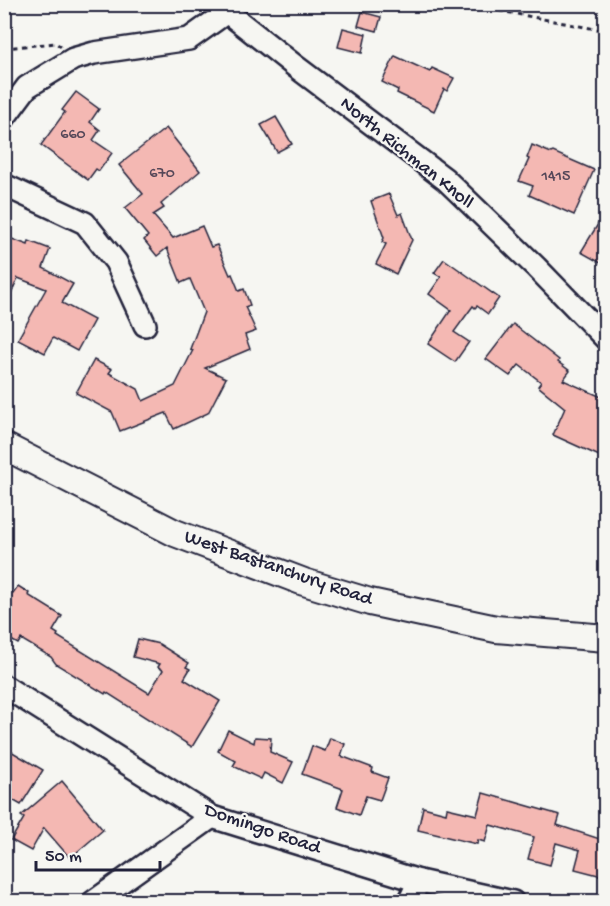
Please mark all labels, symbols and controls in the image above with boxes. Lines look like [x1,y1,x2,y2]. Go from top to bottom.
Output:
street label: North Richman Knoll [334,93,478,215]
house number: 660 [60,126,86,145]
house number: 670 [149,165,175,184]
house number: 1415 [541,168,570,187]
street label: West Bastanchury Road [181,526,377,613]
street label: Domingo Road [199,799,325,861]
scale bar [36,834,160,872]
text: 50 m [45,847,82,868]

